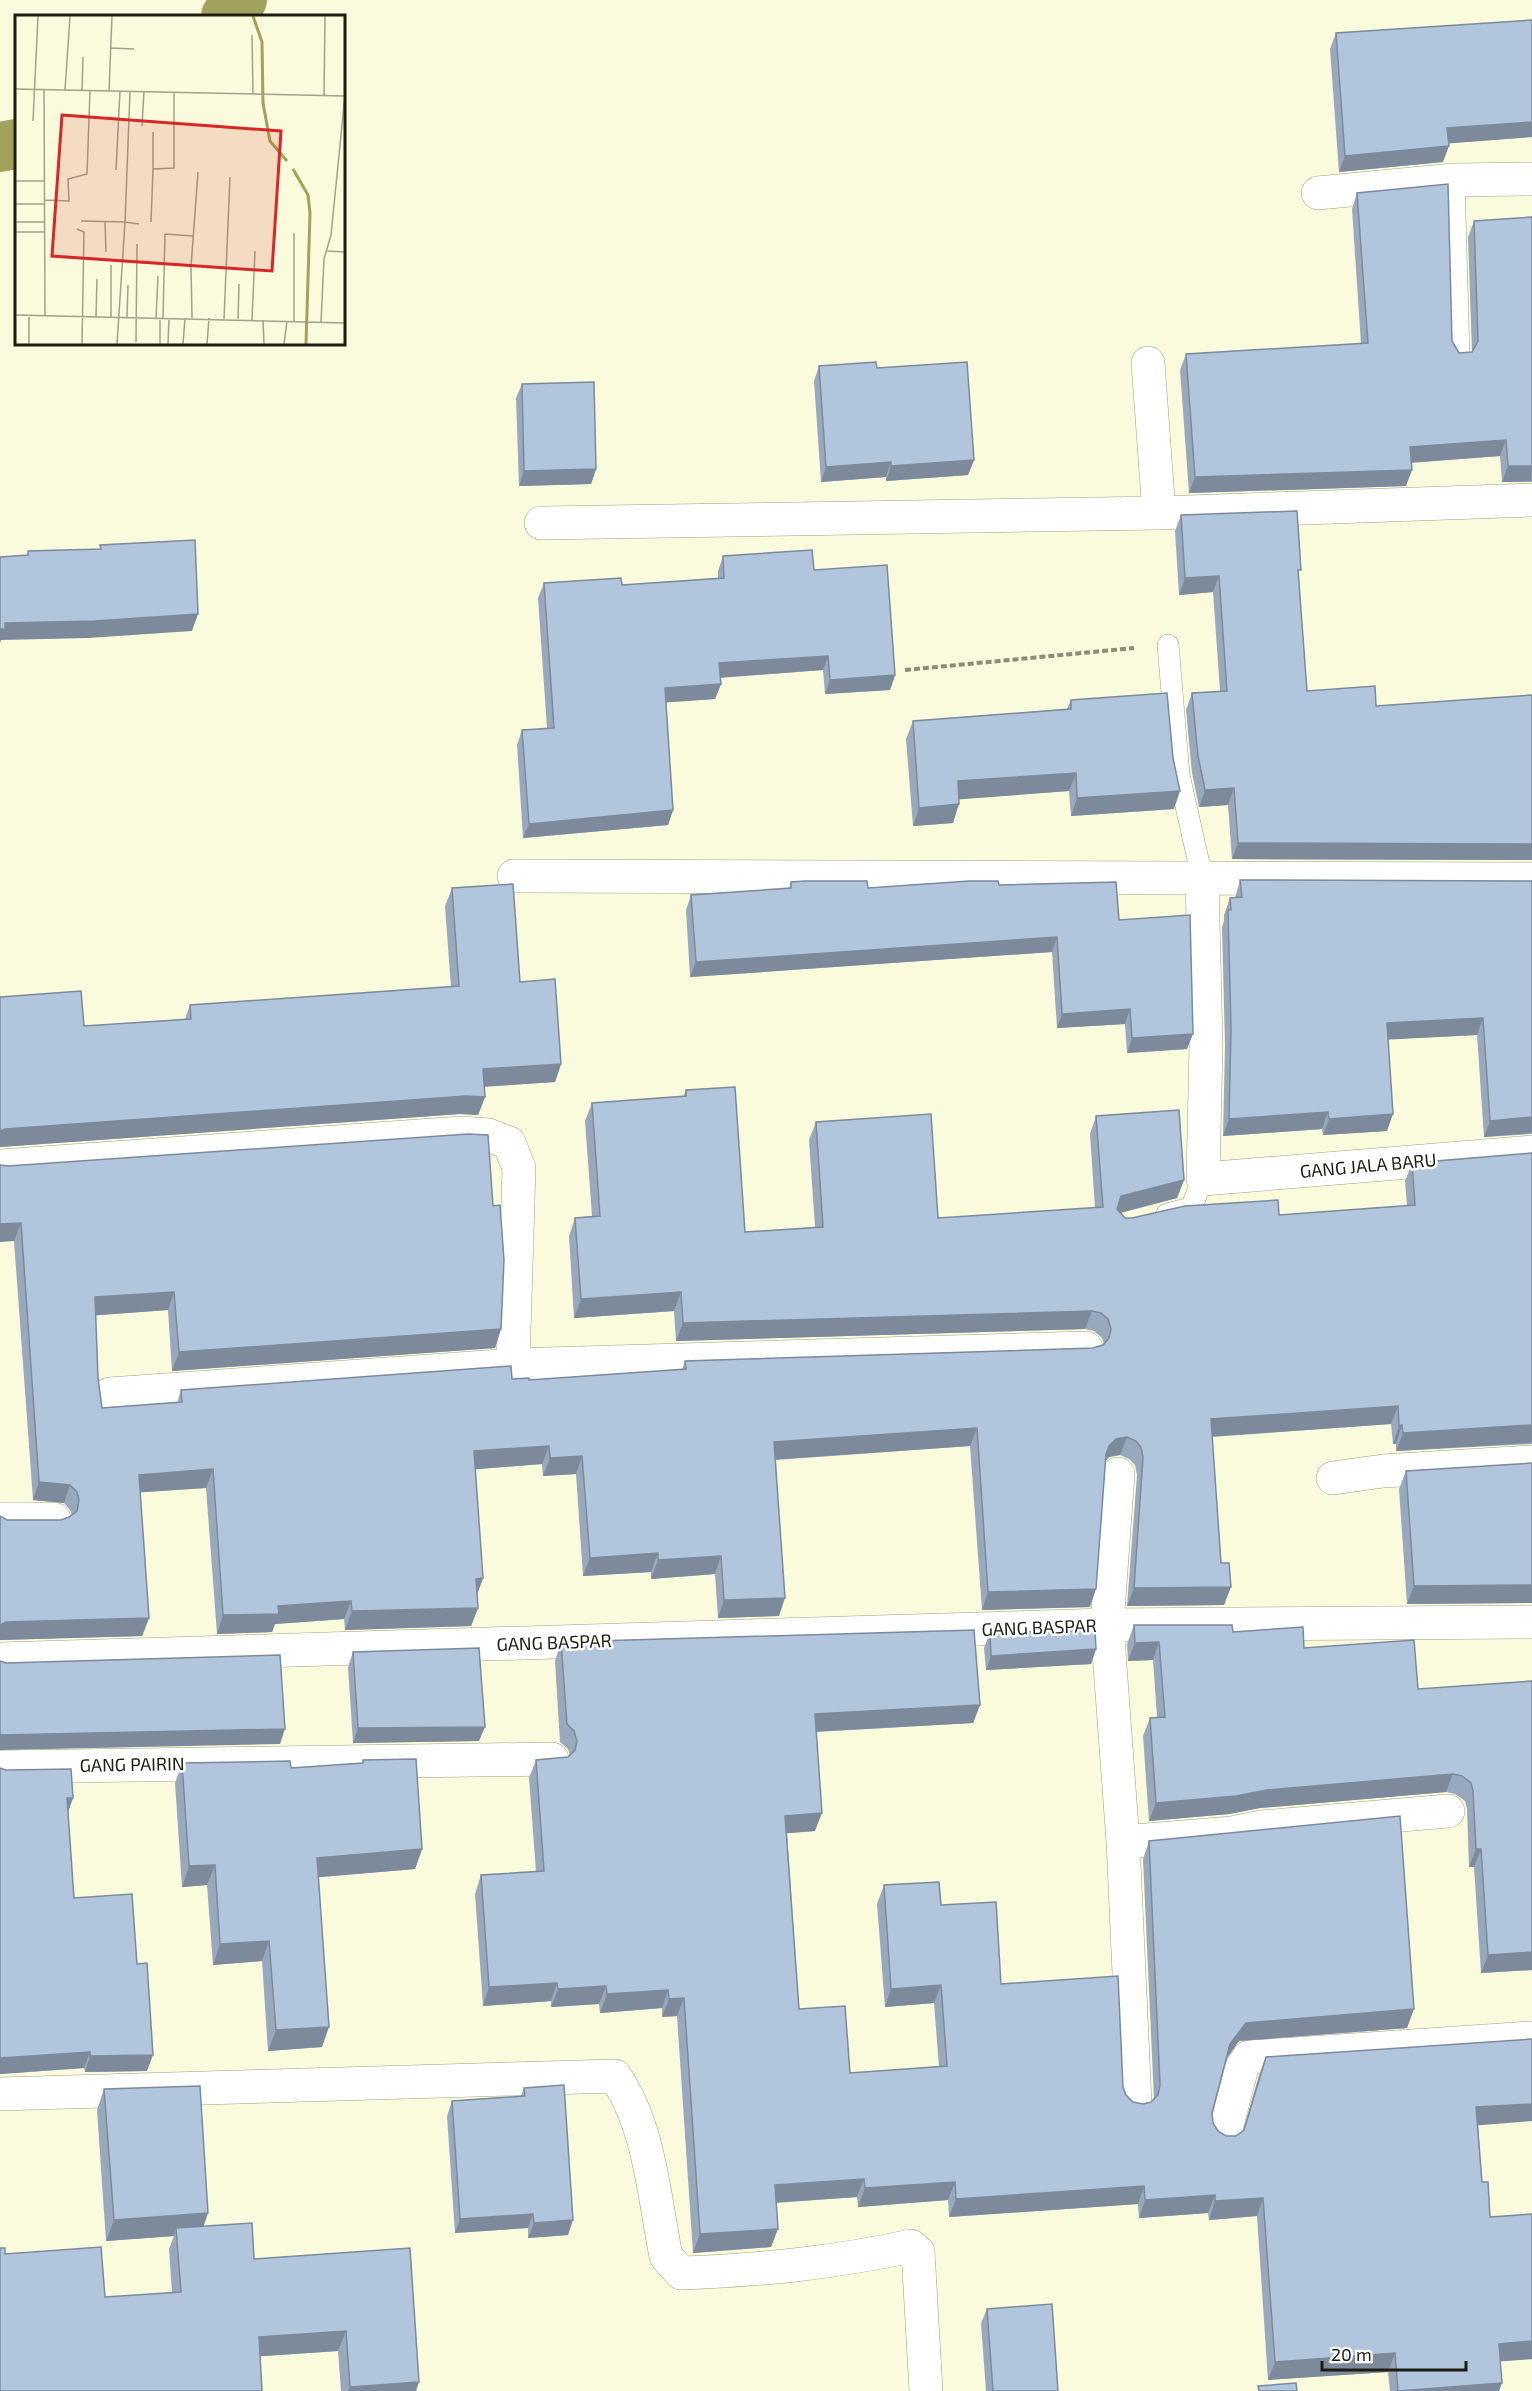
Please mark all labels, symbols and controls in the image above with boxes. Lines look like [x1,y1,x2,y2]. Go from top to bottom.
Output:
inset map [15,15,345,345]
street label: GANG JALA BARU [1299,1148,1437,1182]
street label: GANG BASPAR [981,1614,1097,1640]
street label: GANG BASPAR [496,1629,612,1655]
street label: GANG PAIRIN [79,1752,185,1776]
scale bar [1322,2334,1466,2372]
text: 20 m [1331,2343,1372,2365]

